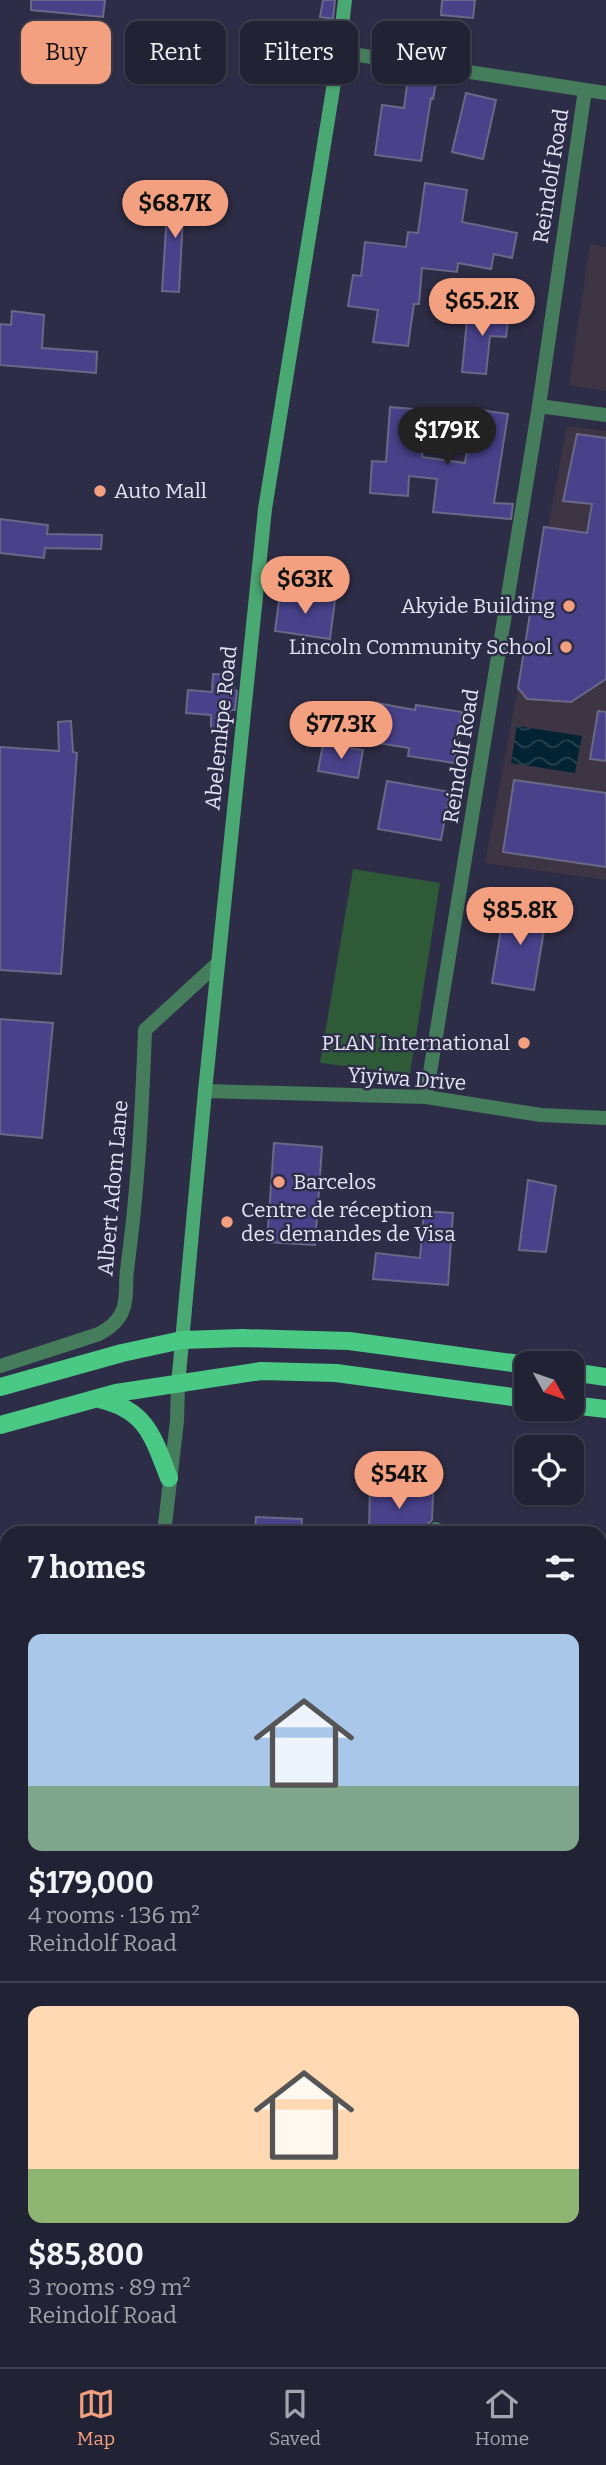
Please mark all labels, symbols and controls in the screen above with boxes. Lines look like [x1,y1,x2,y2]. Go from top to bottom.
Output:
chip: Buy [21,21,111,84]
chip: Rent [125,21,226,84]
chip: Filters [240,21,358,84]
chip: New [372,21,470,84]
street label: Reindolf Road [528,107,574,245]
pin: $68.7K [118,180,232,240]
text: $68.7K [138,189,212,217]
pin: $65.2K [425,278,539,338]
text: $65.2K [445,287,519,315]
pin: $179K [398,407,496,467]
text: $179K [414,416,480,444]
place label: Auto Mall [114,478,207,504]
marker: Auto Mall [92,483,108,499]
pin: $63K [264,556,346,616]
text: $63K [277,565,333,593]
place label: Akyide Building [401,593,555,619]
marker: Akyide Building [561,598,577,614]
place label: Lincoln Community School [289,634,552,660]
marker: Lincoln Community School [558,639,574,655]
street label: Abelemkpe Road [199,645,243,811]
street label: Reindolf Road [438,687,484,825]
pin: $77.3K [284,702,398,761]
text: $77.3K [306,710,376,738]
pin: $85.8K [463,888,577,947]
text: $85.8K [482,896,558,924]
place label: PLAN International [322,1030,510,1056]
marker: PLAN International [516,1035,532,1051]
street label: Yiyiwa Drive [347,1062,467,1096]
street label: Albert Adom Lane [92,1099,134,1277]
place label: Barcelos [293,1169,376,1195]
marker: Barcelos [271,1174,287,1190]
place label: Centre de réception des demandes de Visa [241,1197,456,1247]
marker: Centre de réception des demandes de Visa [219,1214,235,1230]
north arrow [514,1351,584,1421]
map controls [514,1351,584,1505]
button: locate [514,1435,584,1505]
pin: $54K [358,1452,440,1511]
text: $54K [370,1460,428,1488]
icon: filters [541,1549,579,1587]
text: 7 homes [28,1550,146,1586]
icon: home [241,1680,367,1806]
text: $179,000 [28,1865,154,1901]
text: 4 rooms · 136 m² [28,1901,200,1929]
text: Reindolf Road [28,1929,177,1957]
icon: home [241,2052,367,2178]
text: $85,800 [28,2237,144,2273]
text: 3 rooms · 89 m² [28,2273,191,2301]
text: Reindolf Road [28,2301,177,2329]
tab: Map [77,2385,115,2450]
tab: Saved [269,2385,321,2450]
tab: Home [475,2385,529,2450]

